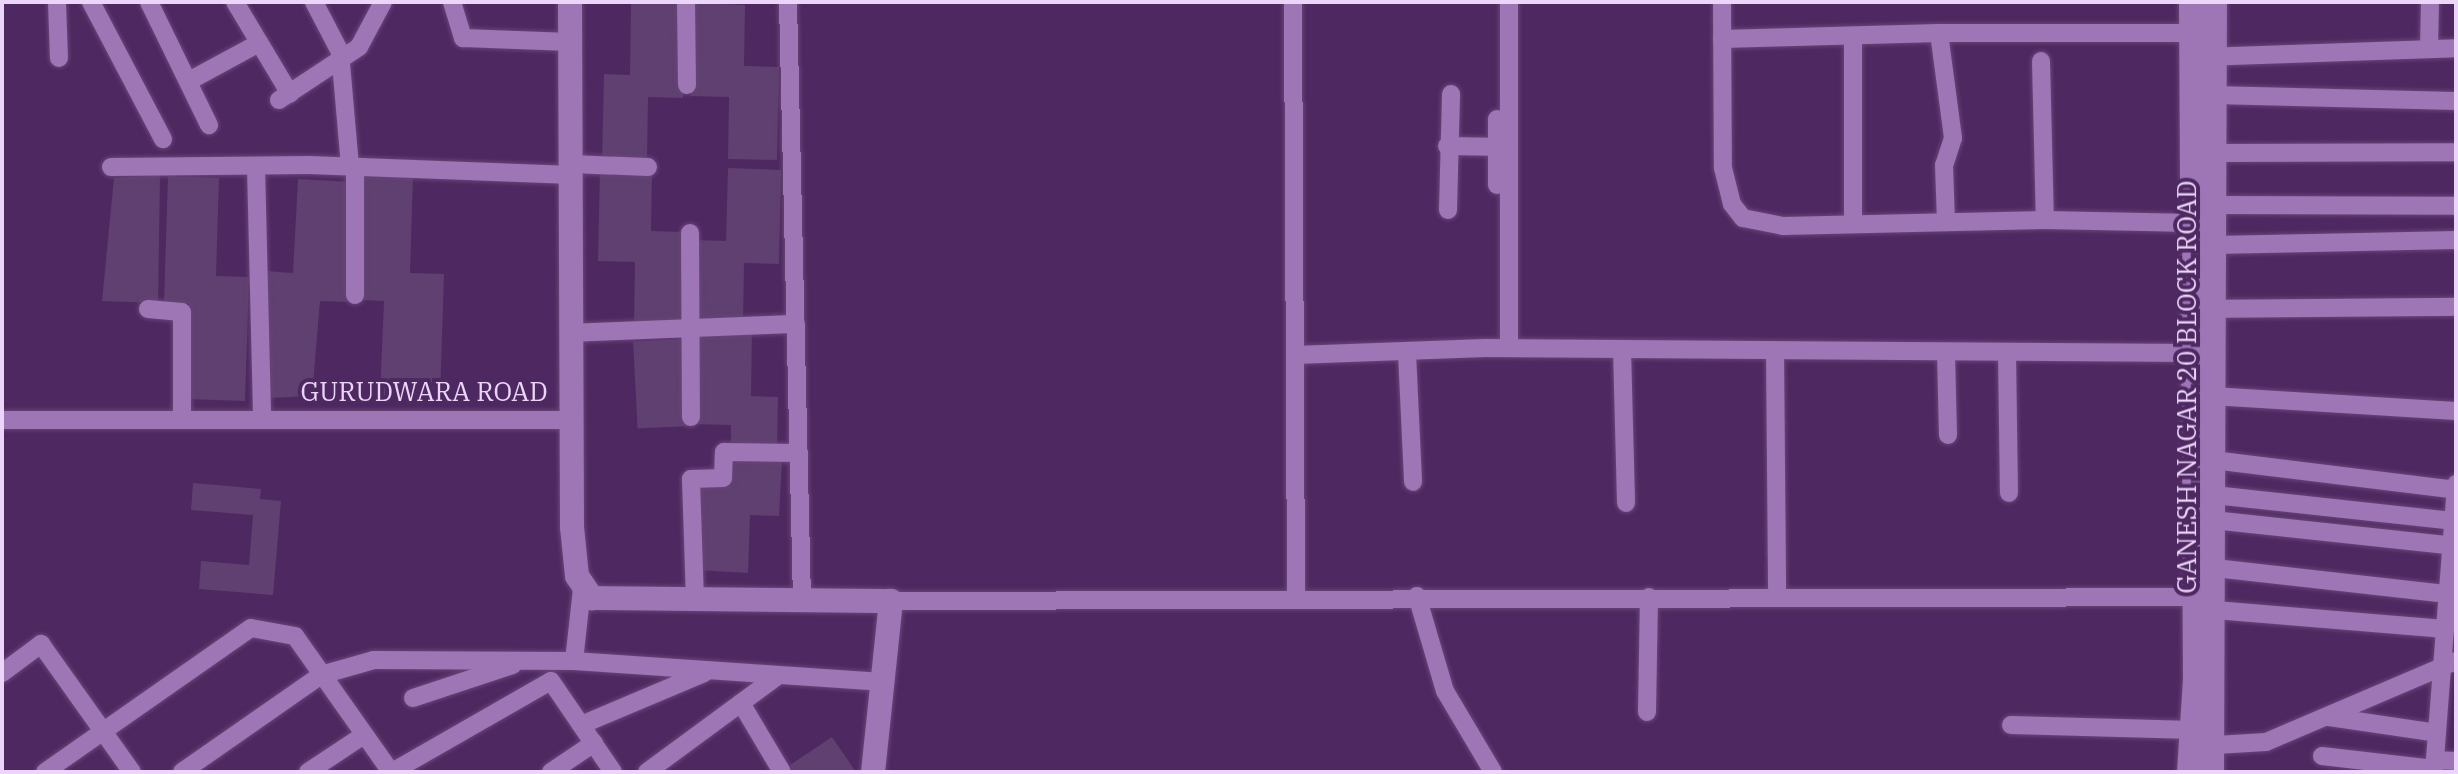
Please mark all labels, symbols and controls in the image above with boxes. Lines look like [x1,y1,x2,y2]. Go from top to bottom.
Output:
street label: GANESH NAGAR 20 BLOCK ROAD [2171,180,2203,594]
street label: GURUDWARA ROAD [300,376,548,408]

